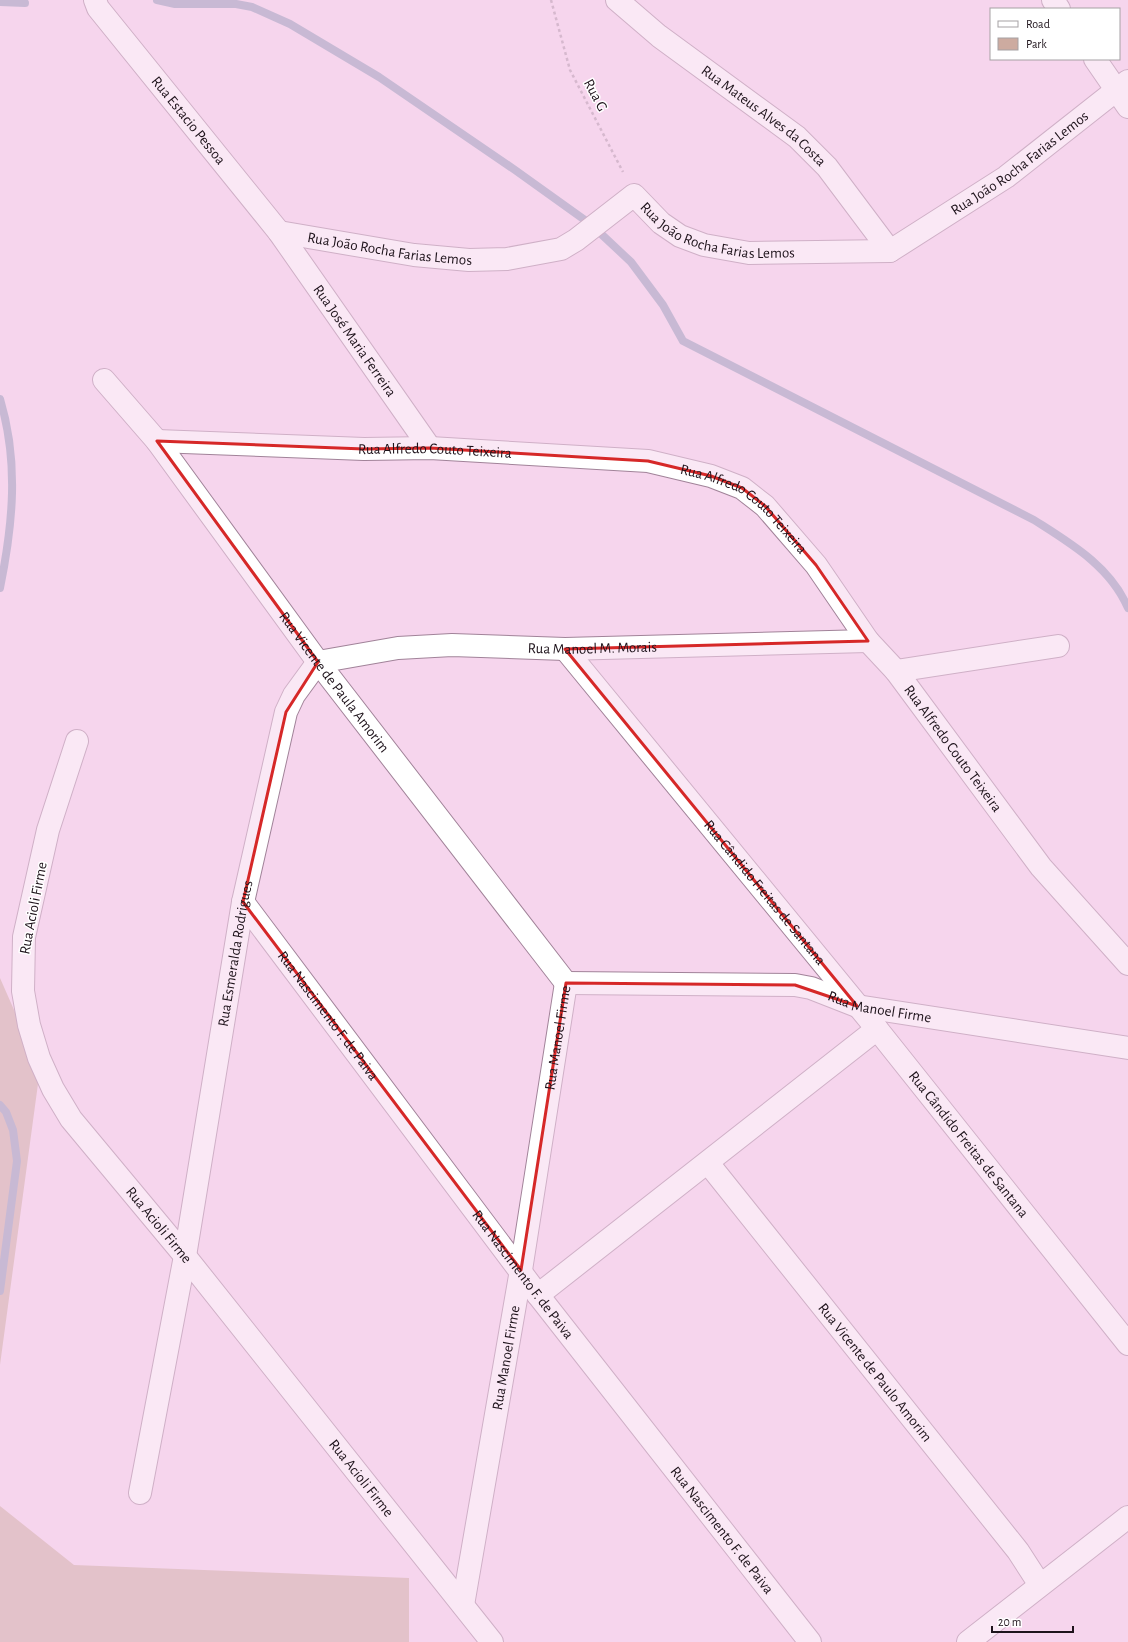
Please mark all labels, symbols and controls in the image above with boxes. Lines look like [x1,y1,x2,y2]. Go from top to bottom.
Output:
legend [990,8,1120,60]
text: Road [1026,18,1050,30]
text: Park [1026,38,1047,50]
street label: Rua Mateus Alves da Costa [698,63,829,169]
street label: Rua Estacio Pessoa [148,74,228,168]
street label: Rua G [581,77,610,114]
street label: Rua João Rocha Farias Lemos [948,108,1091,218]
street label: Rua João Rocha Farias Lemos [637,199,795,261]
street label: Rua João Rocha Farias Lemos [306,230,472,268]
street label: Rua José Maria Ferreira [310,282,399,400]
street label: Rua Alfredo Couto Teixeira [358,441,512,461]
street label: Rua Alfredo Couto Teixeira [679,462,810,557]
street label: Rua Vicente de Paula Amorim [276,609,392,755]
street label: Rua Manoel M. Morais [527,640,657,657]
street label: Rua Alfredo Couto Teixeira [901,682,1005,815]
street label: Rua Cândido Freitas de Santana [701,818,828,968]
street label: Rua Acioli Firme [17,860,50,956]
street label: Rua Esmeralda Rodrigues [216,879,256,1028]
street label: Rua Nascimento F. de Paiva [275,948,381,1083]
street label: Rua Manoel Firme [542,984,574,1091]
street label: Rua Manoel Firme [826,988,932,1025]
street label: Rua Cândido Freitas de Santana [906,1069,1031,1221]
street label: Rua Acioli Firme [123,1184,195,1266]
street label: Rua Nascimento F. de Paiva [469,1208,576,1342]
street label: Rua Vicente de Paulo Amorim [815,1301,935,1445]
street label: Rua Manoel Firme [490,1304,523,1411]
street label: Rua Acioli Firme [326,1437,396,1520]
street label: Rua Nascimento F. de Paiva [667,1464,776,1597]
scale bar [992,1608,1073,1634]
text: 20 m [998,1616,1021,1628]

